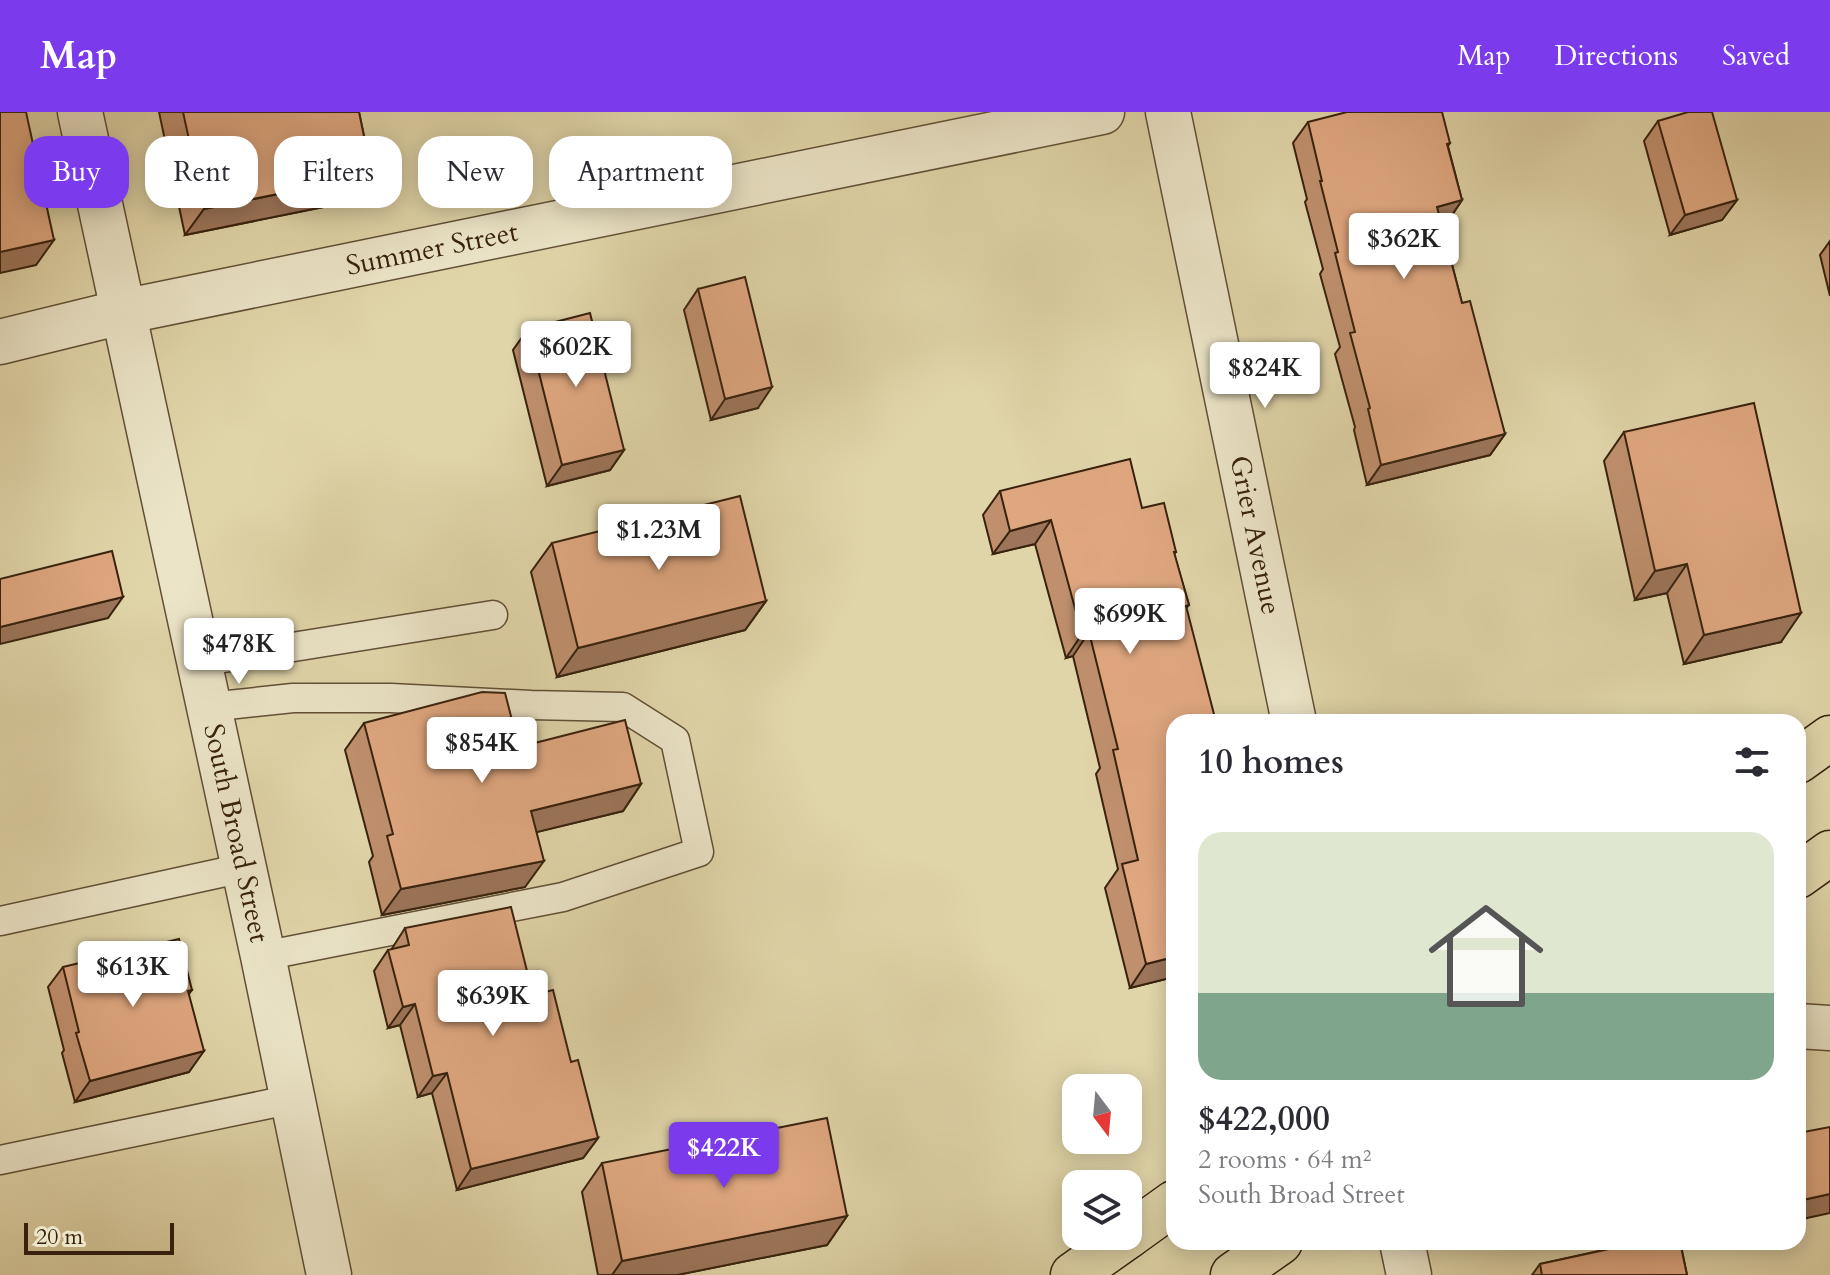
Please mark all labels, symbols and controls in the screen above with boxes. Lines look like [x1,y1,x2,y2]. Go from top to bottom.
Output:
text: Map [40,30,117,82]
text: Map [1457,37,1511,75]
text: Directions [1555,37,1678,75]
text: Saved [1722,37,1790,75]
chip: Buy [24,136,129,208]
chip: Rent [145,136,258,208]
chip: Filters [274,136,402,208]
chip: New [418,136,533,208]
chip: Apartment [549,136,732,208]
street label: Summer Street [343,213,521,285]
pin: $362K [1348,213,1460,281]
text: $362K [1367,221,1441,256]
pin: $602K [520,321,632,389]
text: $602K [539,329,613,364]
pin: $824K [1209,342,1321,410]
text: $824K [1228,350,1302,385]
street label: Grier Avenue [1220,452,1290,618]
pin: $1.23M [594,504,724,572]
text: $1.23M [616,512,702,547]
pin: $699K [1074,588,1186,656]
text: $699K [1093,596,1167,631]
pin: $478K [183,618,295,686]
text: $478K [202,626,276,661]
pin: $854K [426,717,538,785]
street label: South Broad Street [194,720,279,946]
text: $854K [445,725,519,760]
text: 10 homes [1198,739,1344,785]
icon: filters [1730,740,1774,784]
icon: home [1414,884,1558,1028]
pin: $613K [77,941,189,1009]
text: $613K [96,949,170,984]
pin: $639K [437,970,549,1038]
text: $639K [456,978,530,1013]
north arrow [1062,1074,1142,1154]
map controls [1062,1074,1142,1250]
text: $422,000 [1198,1096,1330,1142]
pin: $422K [668,1122,780,1190]
text: $422K [687,1130,761,1165]
text: 2 rooms · 64 m² [1198,1142,1371,1177]
button: layers [1062,1170,1142,1250]
text: South Broad Street [1198,1177,1405,1212]
scale bar [24,1219,174,1255]
text: 20 m [36,1222,83,1252]

